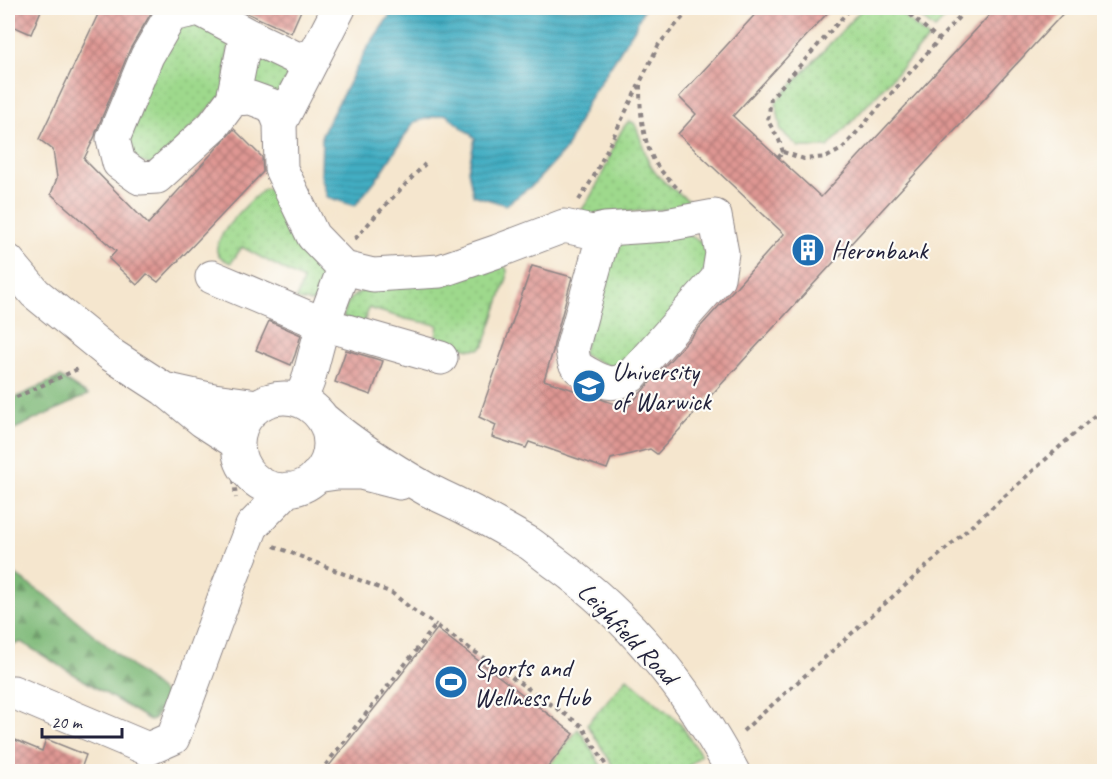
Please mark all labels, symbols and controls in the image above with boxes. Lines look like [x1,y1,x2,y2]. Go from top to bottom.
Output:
building icon: Heronbank [790,232,826,268]
place label: Heronbank [831,234,929,267]
place label: University of Warwick [612,355,712,418]
school or university icon: University of Warwick [571,368,607,404]
street label: Leighfield Road [571,575,687,694]
place label: Sports and Wellness Hub [474,651,592,714]
sports icon: Sports and Wellness Hub [433,664,469,700]
scale bar [42,701,122,739]
text: 20 m [51,711,84,733]

